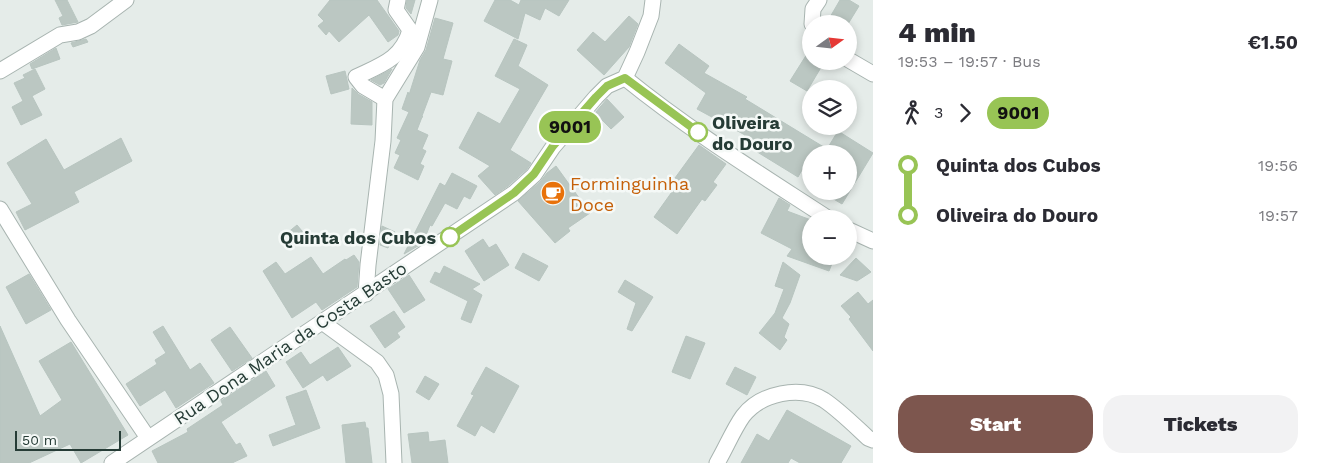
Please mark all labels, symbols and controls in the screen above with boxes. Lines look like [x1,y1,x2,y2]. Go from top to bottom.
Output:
north arrow [802,15,858,70]
map controls [802,15,857,265]
text: 4 min [898,16,976,49]
text: €1.50 [1248,31,1298,54]
text: 19:53 – 19:57 · Bus [898,52,1041,71]
button: layers [802,80,857,135]
icon: walk [898,99,926,127]
icon: forward [951,99,979,127]
text: 9001 [997,102,1039,123]
text: 3 [934,103,943,122]
line badge: 9001 [535,111,605,143]
place label: Oliveira do Douro [712,112,793,154]
text: 9001 [549,116,591,137]
marker: Oliveira do Douro [688,122,708,142]
button: + [802,145,857,200]
text: Quinta dos Cubos [936,154,1101,177]
text: 19:56 [1258,156,1298,175]
place label: Forminguinha Doce [570,173,689,215]
cafe icon: Forminguinha Doce [540,180,566,206]
text: Oliveira do Douro [936,204,1098,227]
text: 19:57 [1259,206,1298,225]
button: − [802,210,857,265]
place label: Quinta dos Cubos [280,227,436,248]
marker: Quinta dos Cubos [440,227,460,247]
street label: Rua Dona Maria da Costa Basto [170,257,410,429]
button: Start [898,395,1093,453]
button: Tickets [1103,395,1298,453]
scale bar [15,428,121,451]
text: 50 m [22,432,57,448]

